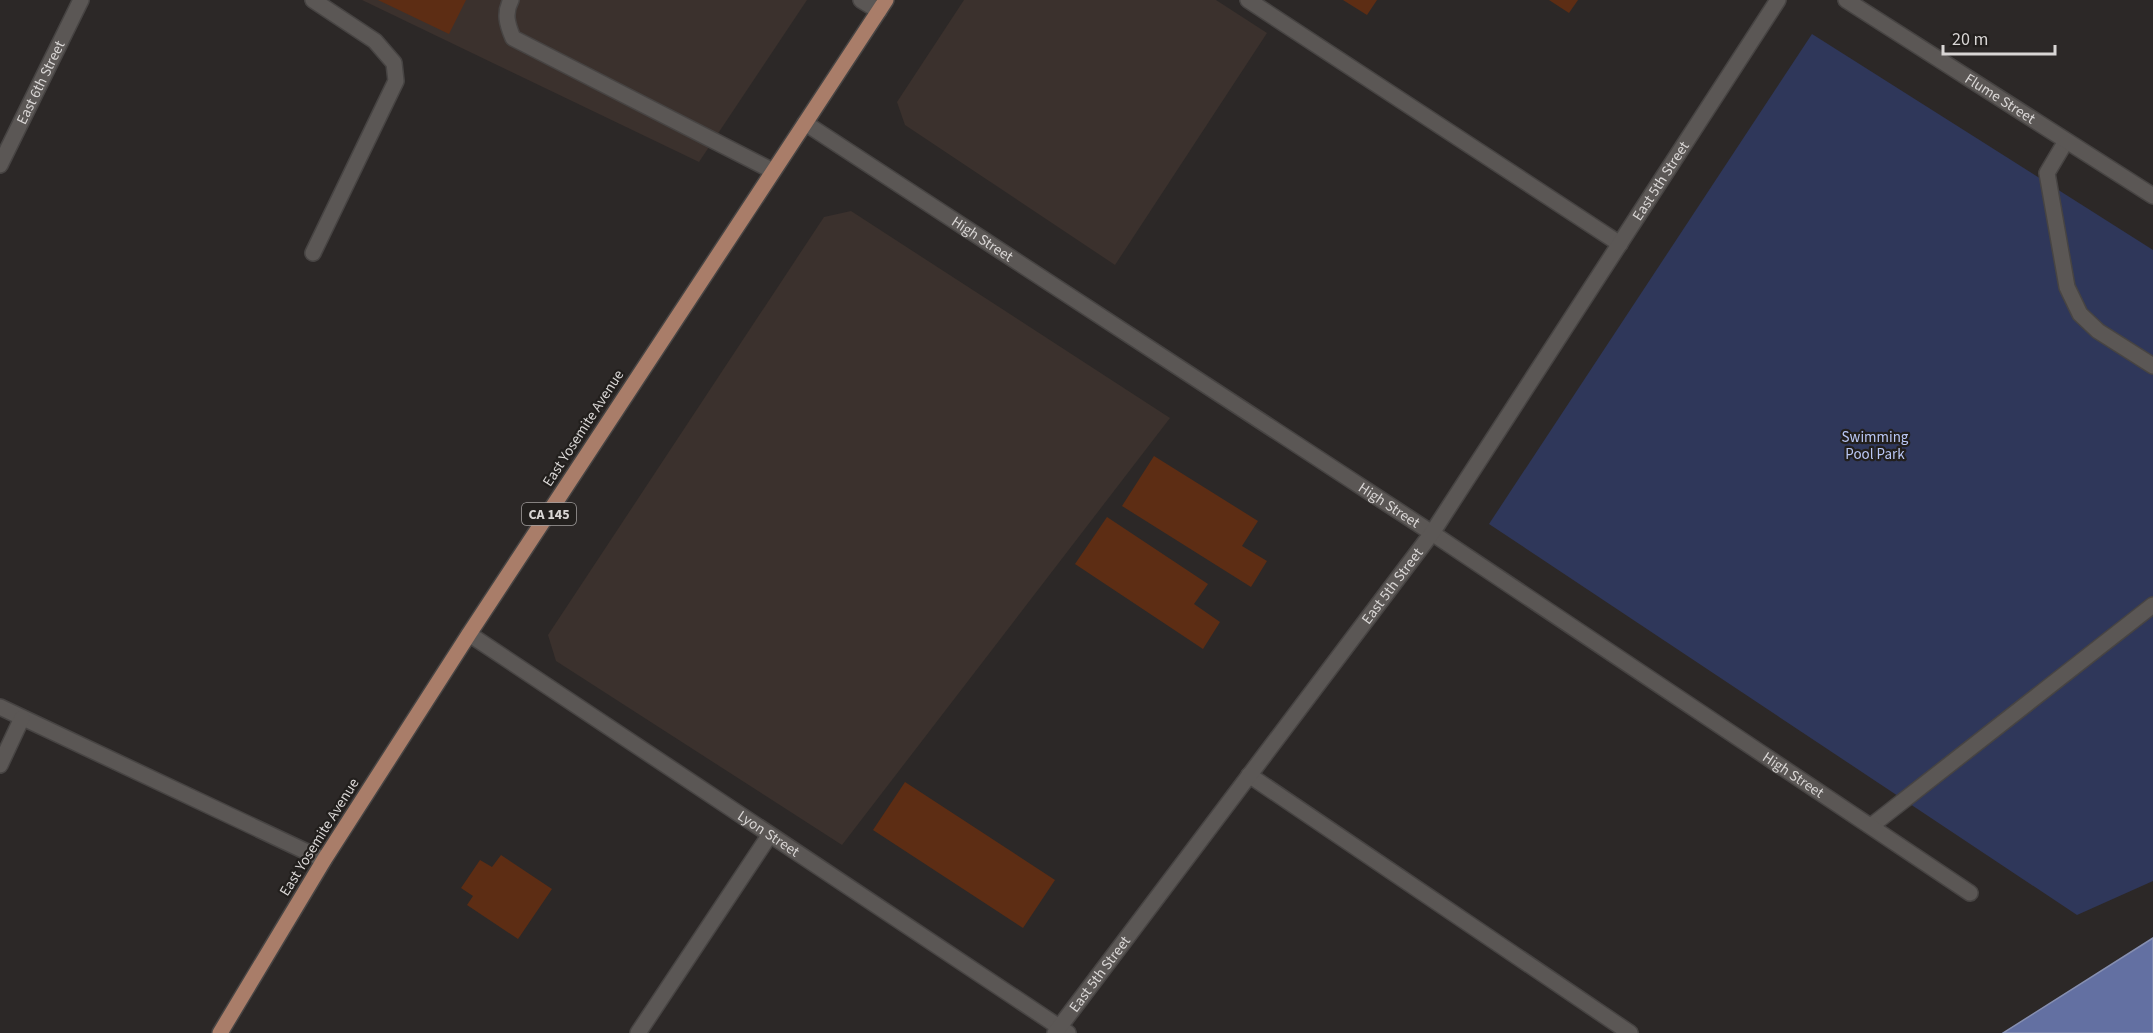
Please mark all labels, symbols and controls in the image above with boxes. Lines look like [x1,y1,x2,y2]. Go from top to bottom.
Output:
scale bar [1943,18,2056,56]
text: 20 m [1952,27,1988,52]
street label: East 6th Street [12,37,70,128]
street label: Flume Street [1961,69,2039,129]
street label: East 5th Street [1627,137,1695,225]
street label: High Street [947,212,1017,267]
street label: East Yosemite Avenue [538,366,629,491]
park label: Swimming Pool Park [1842,427,1909,465]
street label: High Street [1354,478,1424,533]
road number: CA 145 [522,503,576,525]
street label: East 5th Street [1357,544,1428,629]
street label: High Street [1758,747,1828,803]
street label: East Yosemite Avenue [275,774,364,900]
street label: Lyon Street [733,806,804,862]
street label: East 5th Street [1064,932,1136,1017]

